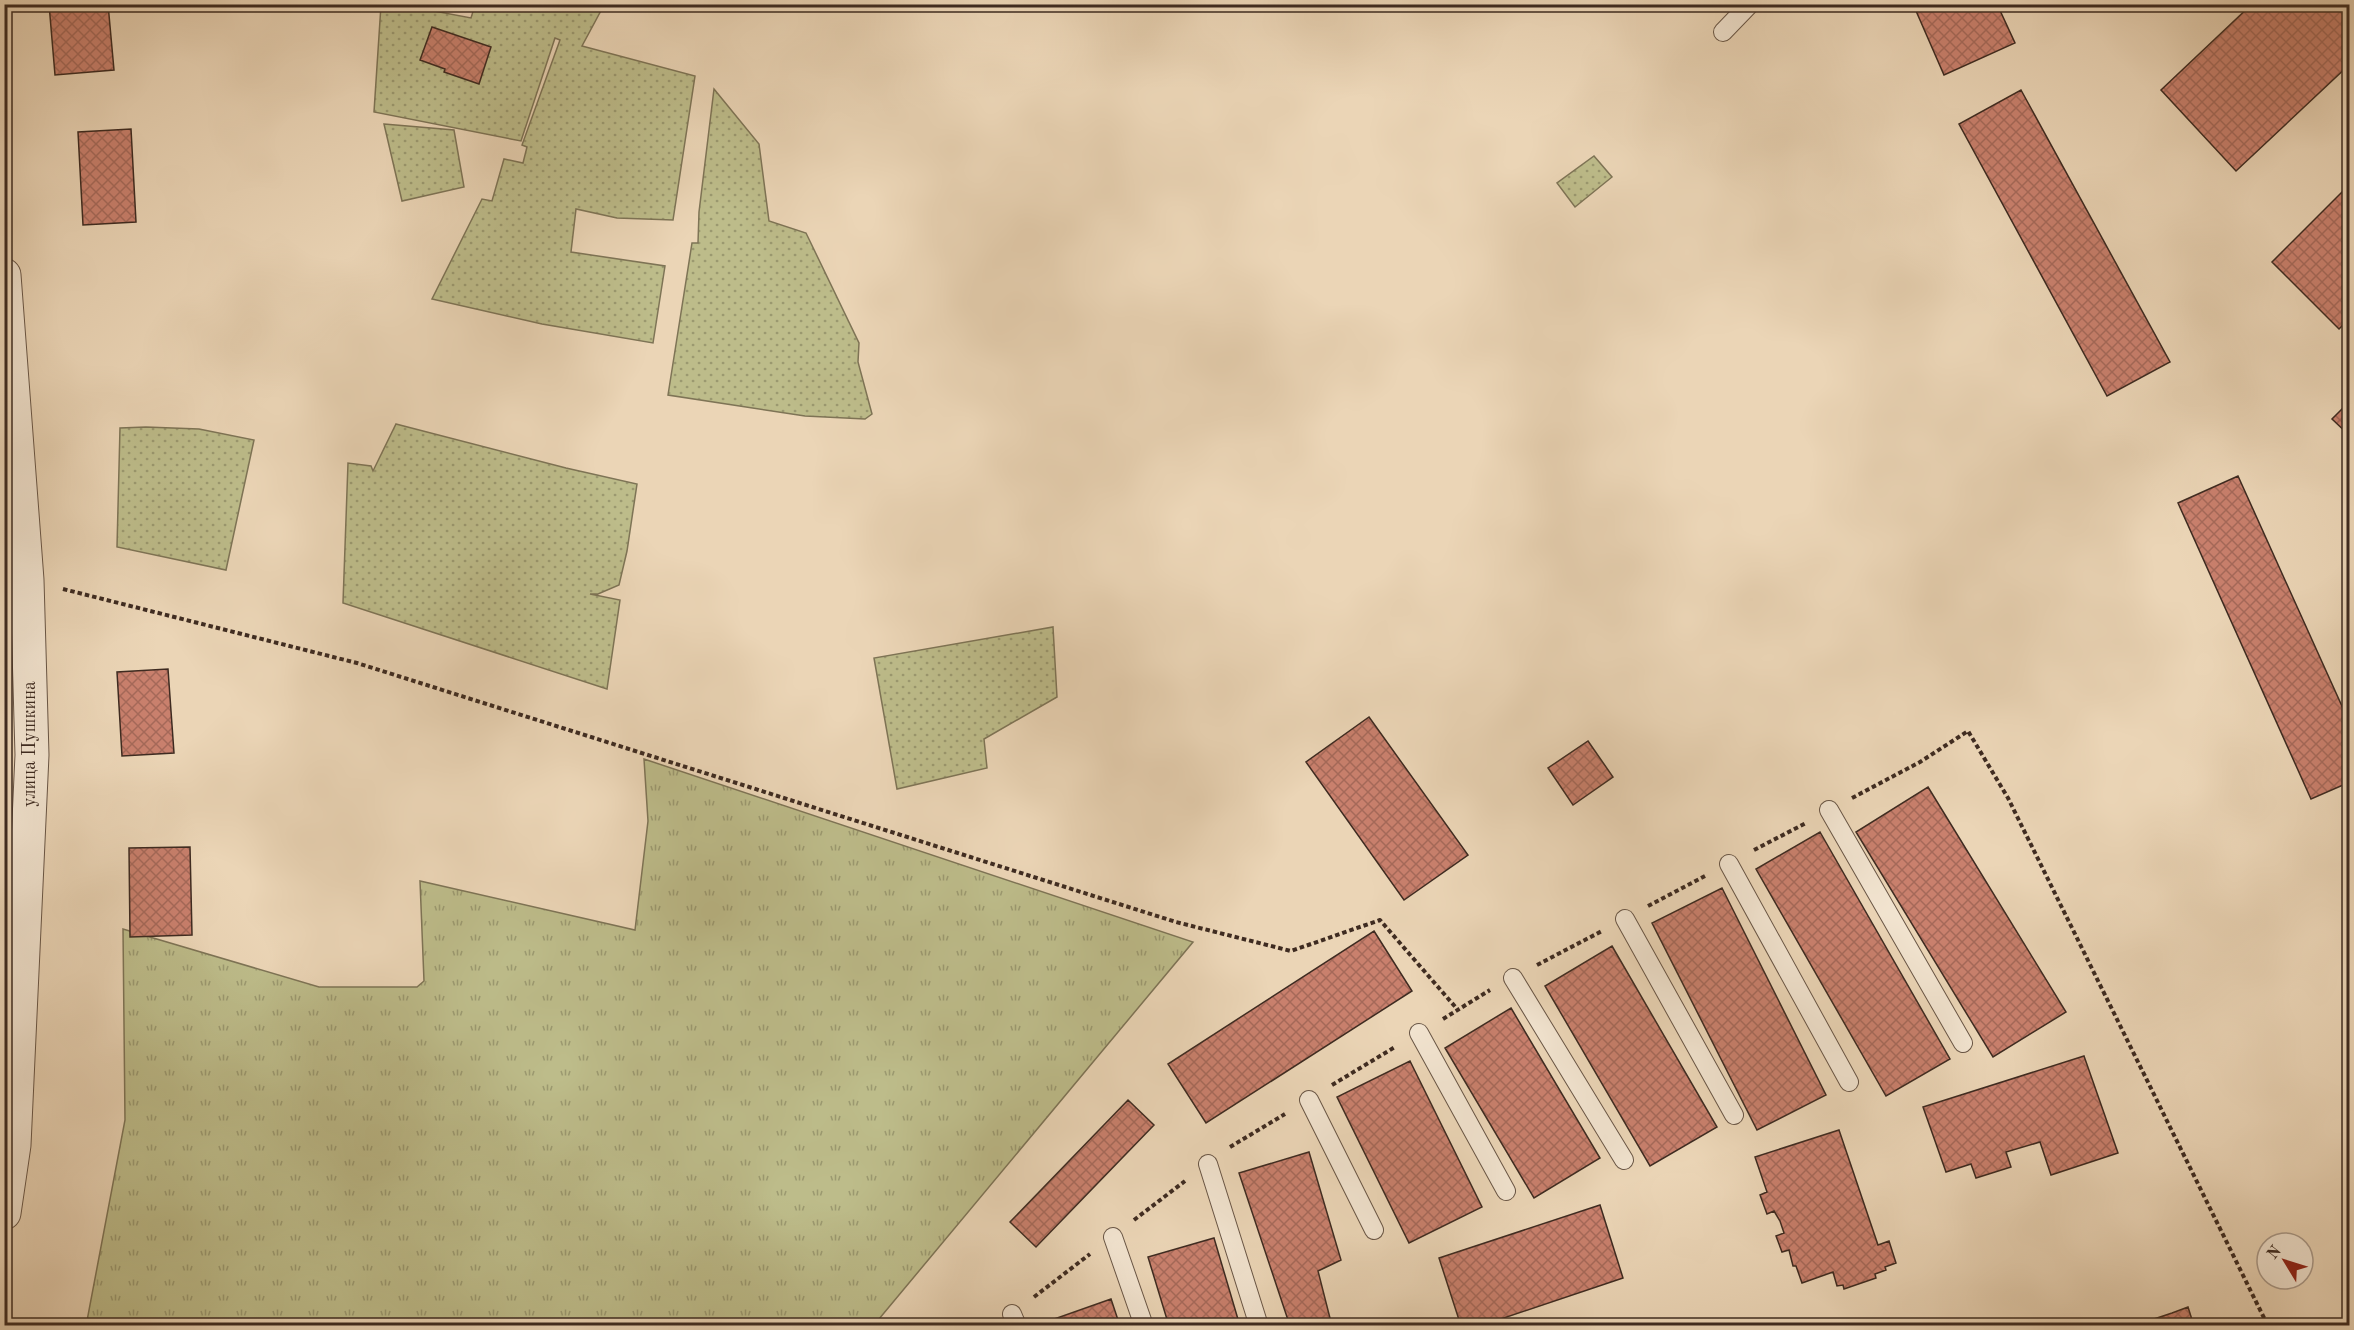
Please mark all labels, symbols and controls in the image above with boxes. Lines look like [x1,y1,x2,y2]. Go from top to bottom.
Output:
street label: улица Пушкина [21,681,39,807]
north arrow [2255,1231,2315,1291]
text: N [2265,1243,2285,1263]

